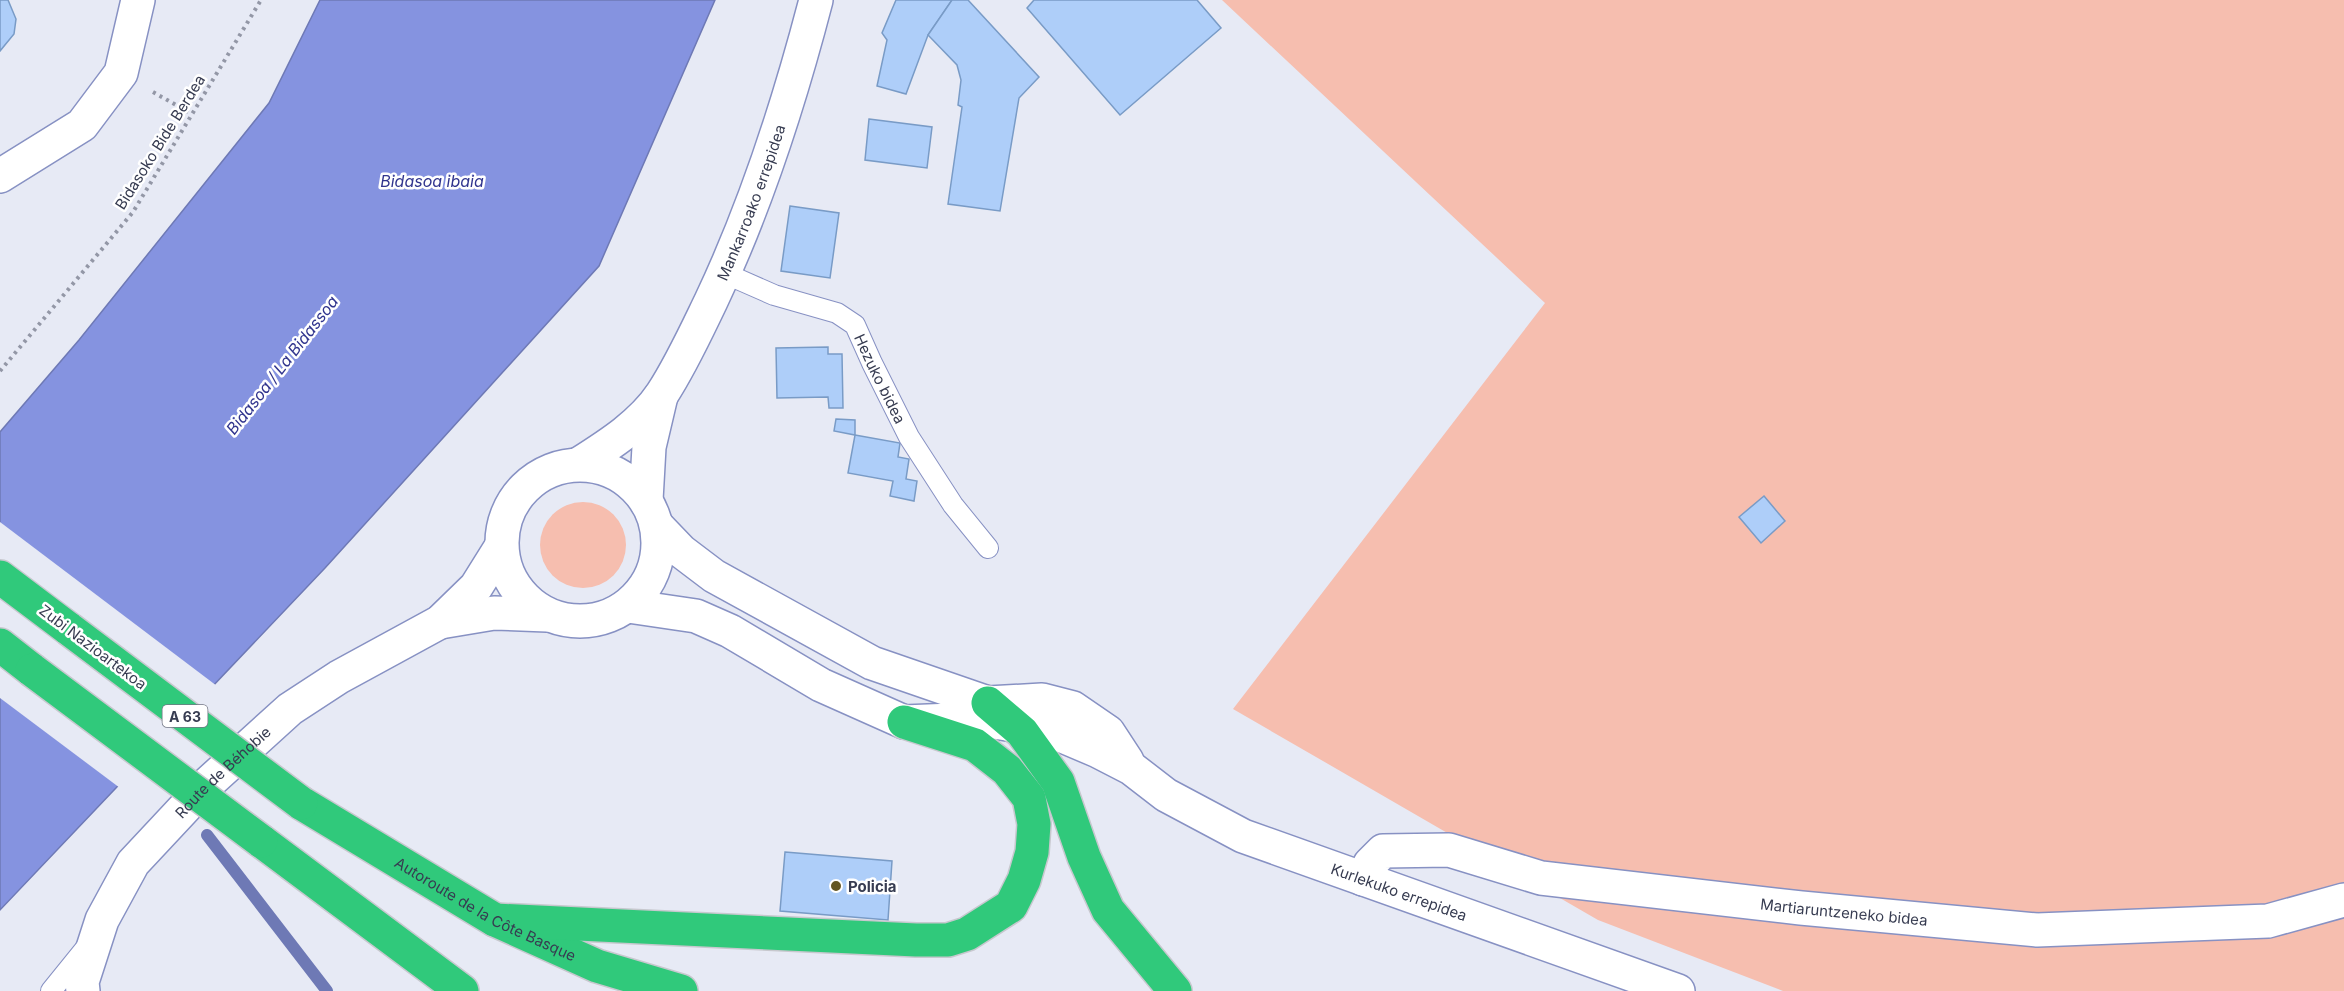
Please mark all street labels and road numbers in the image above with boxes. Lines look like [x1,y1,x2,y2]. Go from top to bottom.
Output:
street label: Bidasoko Bide Berdea [111,71,209,213]
street label: Mankarroako errepidea [712,122,789,283]
street label: Hezuko bidea [851,331,910,427]
street label: Zubi Nazioartekoa [36,600,150,694]
road number: A 63 [162,705,207,727]
street label: Route de Béhobie [171,722,274,822]
street label: Autoroute de la Côte Basque [392,852,579,965]
street label: Kurlekuko errepidea [1329,859,1470,925]
street label: Martiaruntzeneko bidea [1759,894,1929,929]

